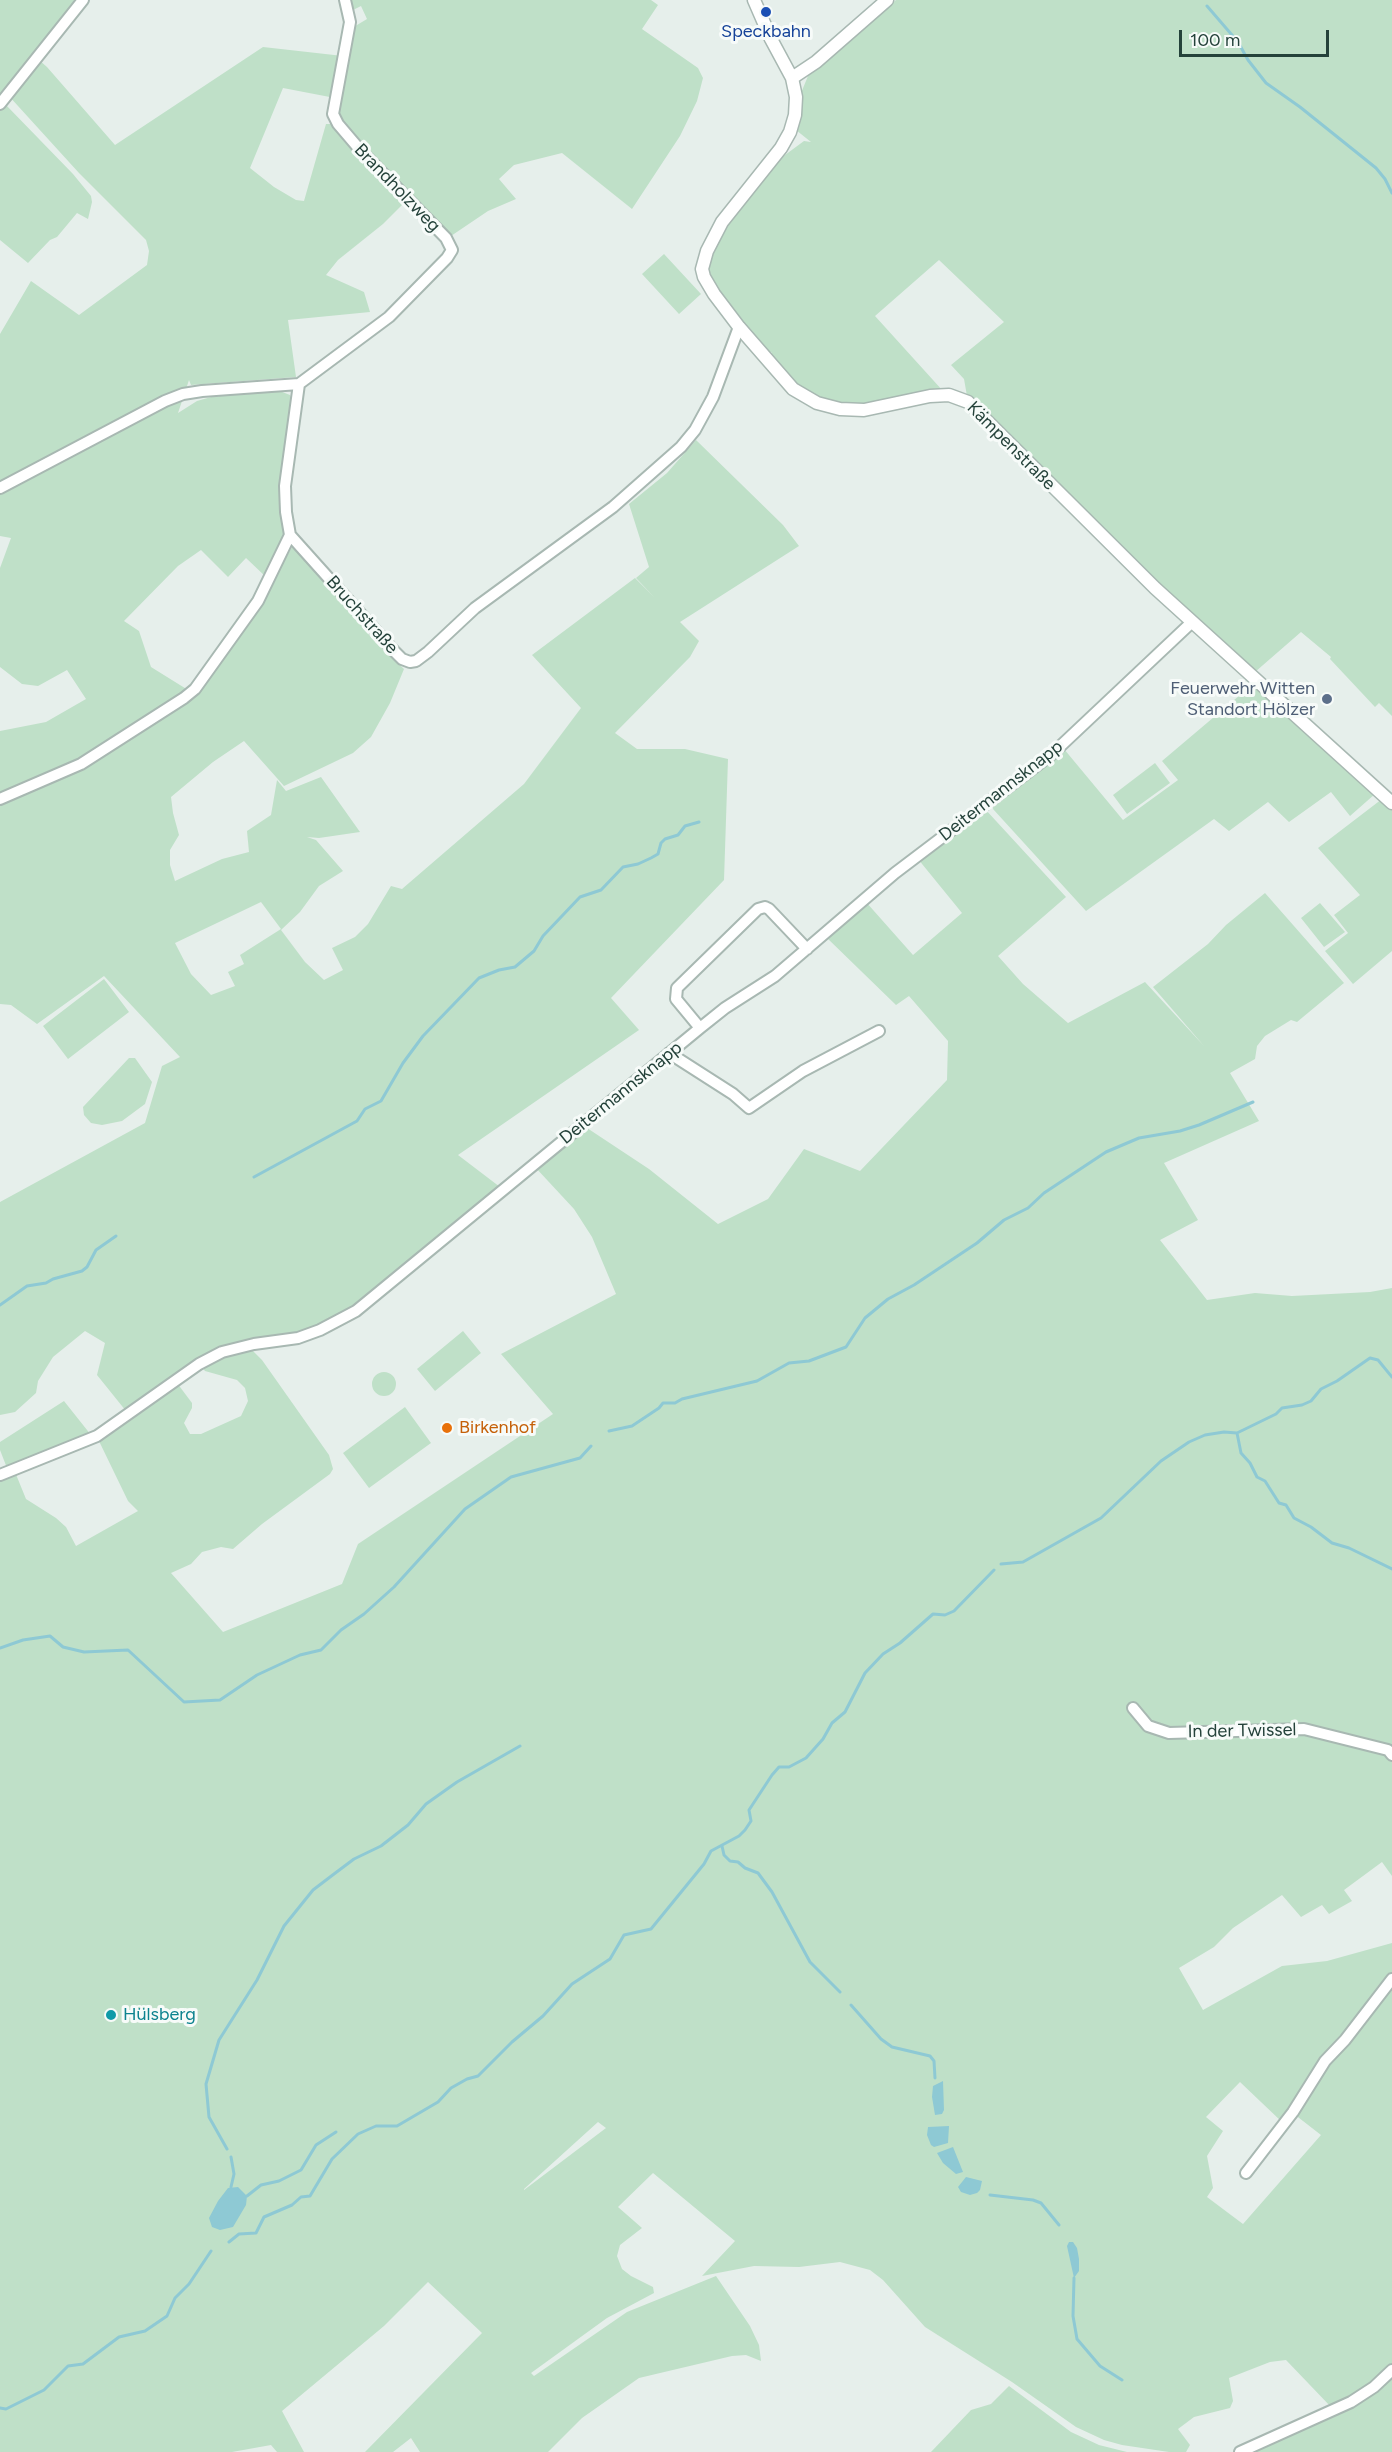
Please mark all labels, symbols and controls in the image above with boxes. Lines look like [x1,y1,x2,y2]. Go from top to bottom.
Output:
marker: Speckbahn [759,5,773,19]
scale bar [1182,18,1332,56]
place label: Speckbahn [721,21,811,43]
text: 100 m [1190,29,1240,51]
street label: Brandholzweg [349,139,445,237]
street label: Kämpenstraße [962,397,1060,495]
street label: Bruchstraße [321,572,403,658]
place label: Feuerwehr Witten Standort Hölzer [1170,678,1315,720]
marker: Feuerwehr Witten Standort Hölzer [1320,692,1334,706]
street label: Deitermannsknapp [935,736,1067,846]
street label: Deitermannsknapp [555,1037,687,1149]
place label: Birkenhof [459,1417,536,1439]
marker: Birkenhof [440,1421,454,1435]
street label: In der Twissel [1187,1719,1297,1743]
place label: Hülsberg [123,2004,196,2026]
marker: Hülsberg [104,2008,118,2022]

